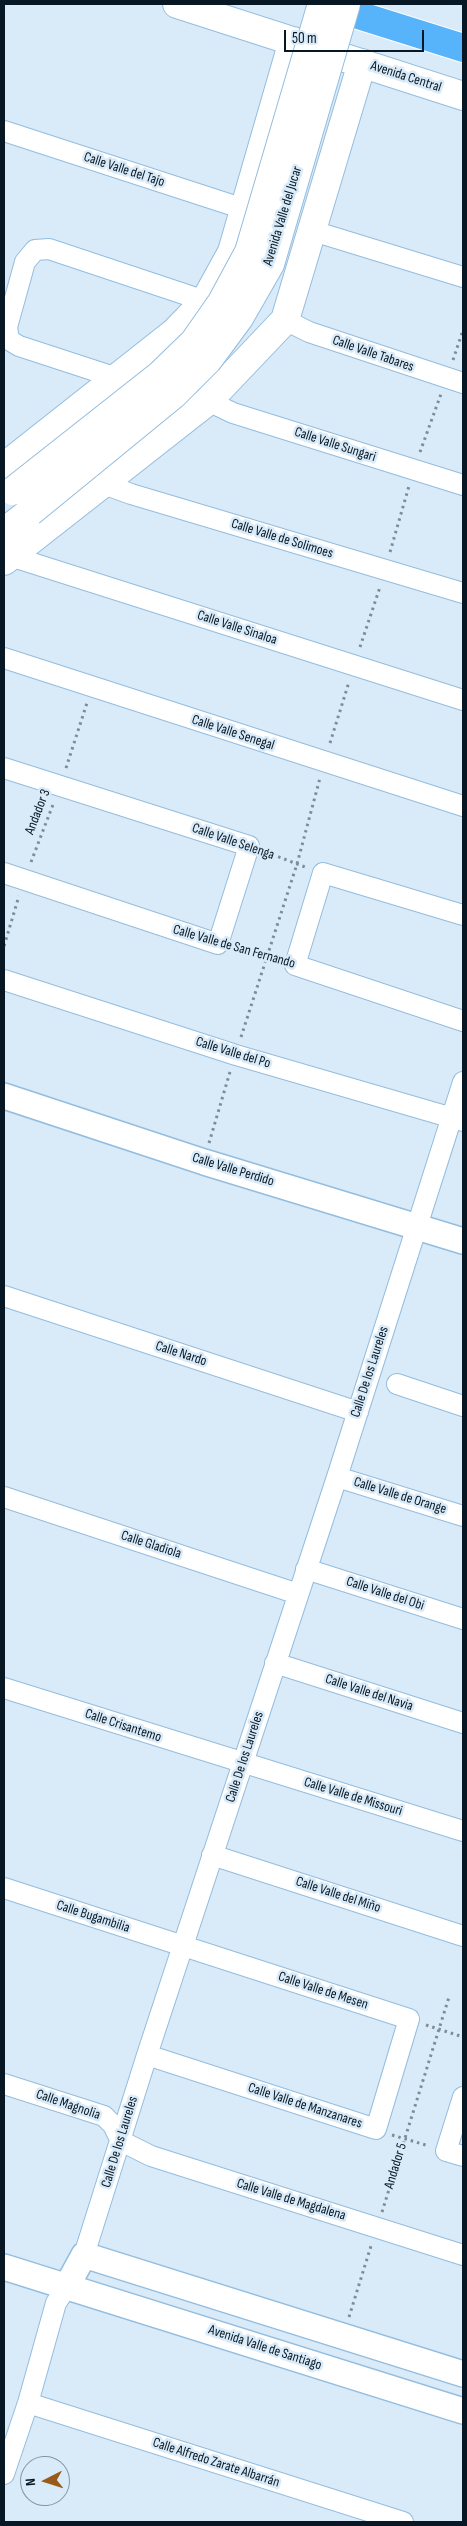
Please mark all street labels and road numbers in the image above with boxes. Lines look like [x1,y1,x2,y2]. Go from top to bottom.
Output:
street label: Avenida Central [369,58,443,96]
street label: Calle Valle del Tajo [81,149,167,191]
street label: Avenida Valle del Jucar [260,164,306,268]
street label: Calle Valle Tabares [330,332,416,376]
street label: Calle Valle Sungari [292,424,378,466]
street label: Calle Valle de Solimoes [229,516,335,562]
street label: Calle Valle Sinaloa [195,607,279,649]
street label: Calle Valle Senegal [190,712,276,754]
street label: Andador 3 [22,787,54,837]
street label: Calle Valle Selenga [190,820,276,864]
street label: Calle Valle de San Fernando [171,922,297,972]
street label: Calle Valle del Po [194,1034,272,1072]
street label: Calle Valle Perdido [190,1150,276,1190]
street label: Calle De los Laureles [347,1324,393,1420]
street label: Calle Nardo [153,1338,209,1370]
street label: Calle Valle de Orange [352,1474,448,1518]
street label: Calle Gladiola [119,1527,183,1563]
street label: Calle Valle del Obi [344,1574,426,1614]
street label: Calle Valle del Navia [323,1671,415,1715]
street label: Calle Crisantemo [83,1706,163,1746]
street label: Calle De los Laureles [222,1709,268,1805]
street label: Calle Valle de Missouri [302,1774,404,1820]
street label: Calle Valle del Miño [293,1873,383,1917]
street label: Calle Bugambilia [54,1897,132,1937]
street label: Calle Valle de Mesen [276,1969,370,2013]
street label: Calle Valle de Manzanares [246,2080,364,2132]
street label: Calle Magnolia [34,2086,102,2124]
street label: Calle De los Laureles [98,2094,142,2190]
street label: Andador 5 [381,2141,411,2191]
street label: Calle Valle de Magdalena [234,2175,348,2225]
street label: Avenida Valle de Santiago [206,2322,324,2374]
street label: Calle Alfredo Zarate Albarrán [150,2435,282,2491]

